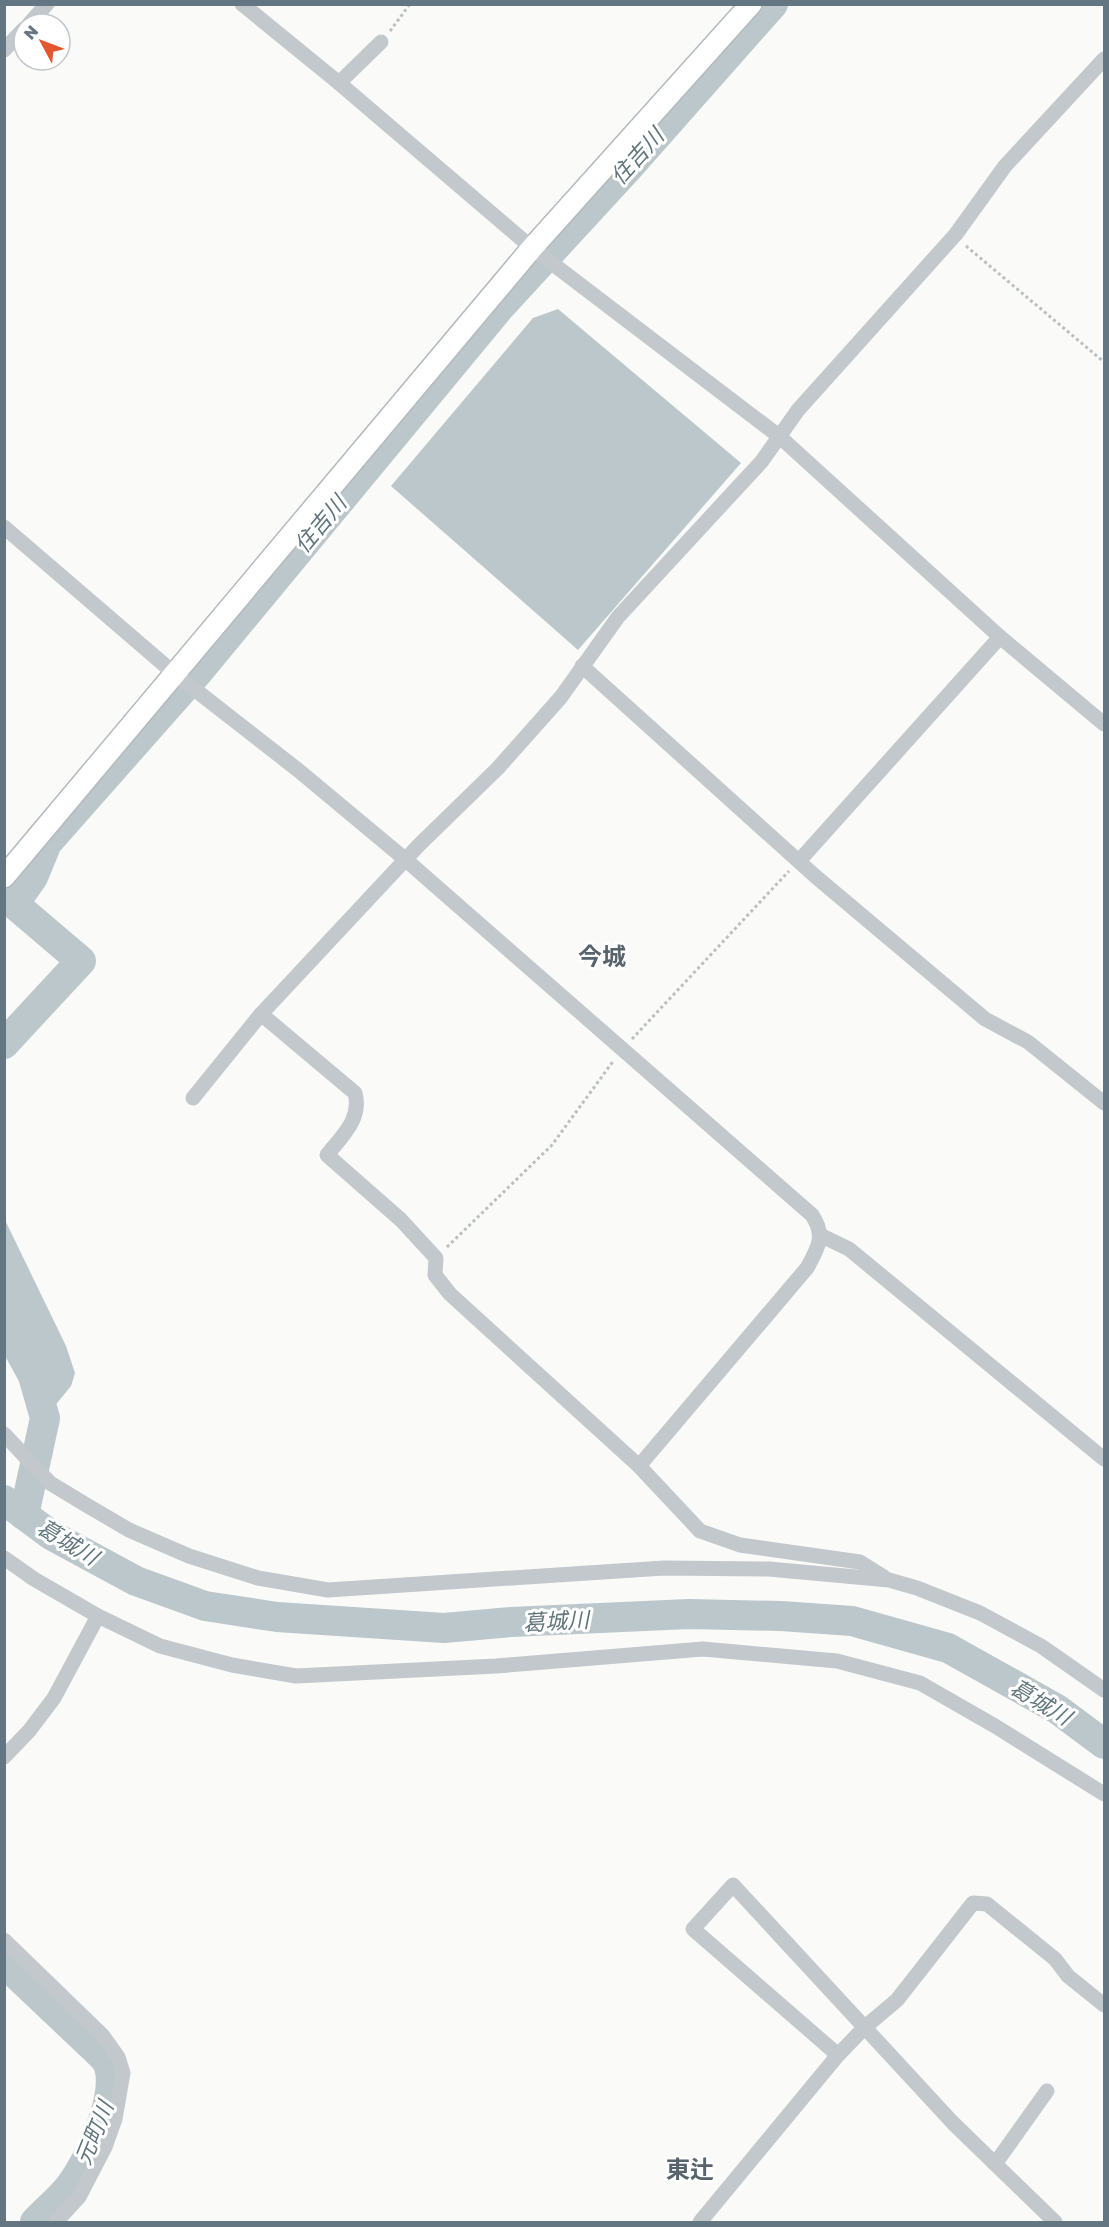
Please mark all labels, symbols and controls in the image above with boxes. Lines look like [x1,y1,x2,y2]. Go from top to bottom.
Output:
north arrow [12,12,72,72]
text: N [19,21,42,43]
water label: 住吉川 [605,121,670,189]
water label: 住吉川 [288,488,352,558]
district label: 今城 [578,941,626,970]
water label: 葛城川 [33,1513,105,1571]
water label: 葛城川 [522,1605,592,1636]
water label: 葛城川 [1006,1673,1078,1731]
water label: 元町川 [69,2095,119,2168]
district label: 東辻 [666,2154,714,2183]

